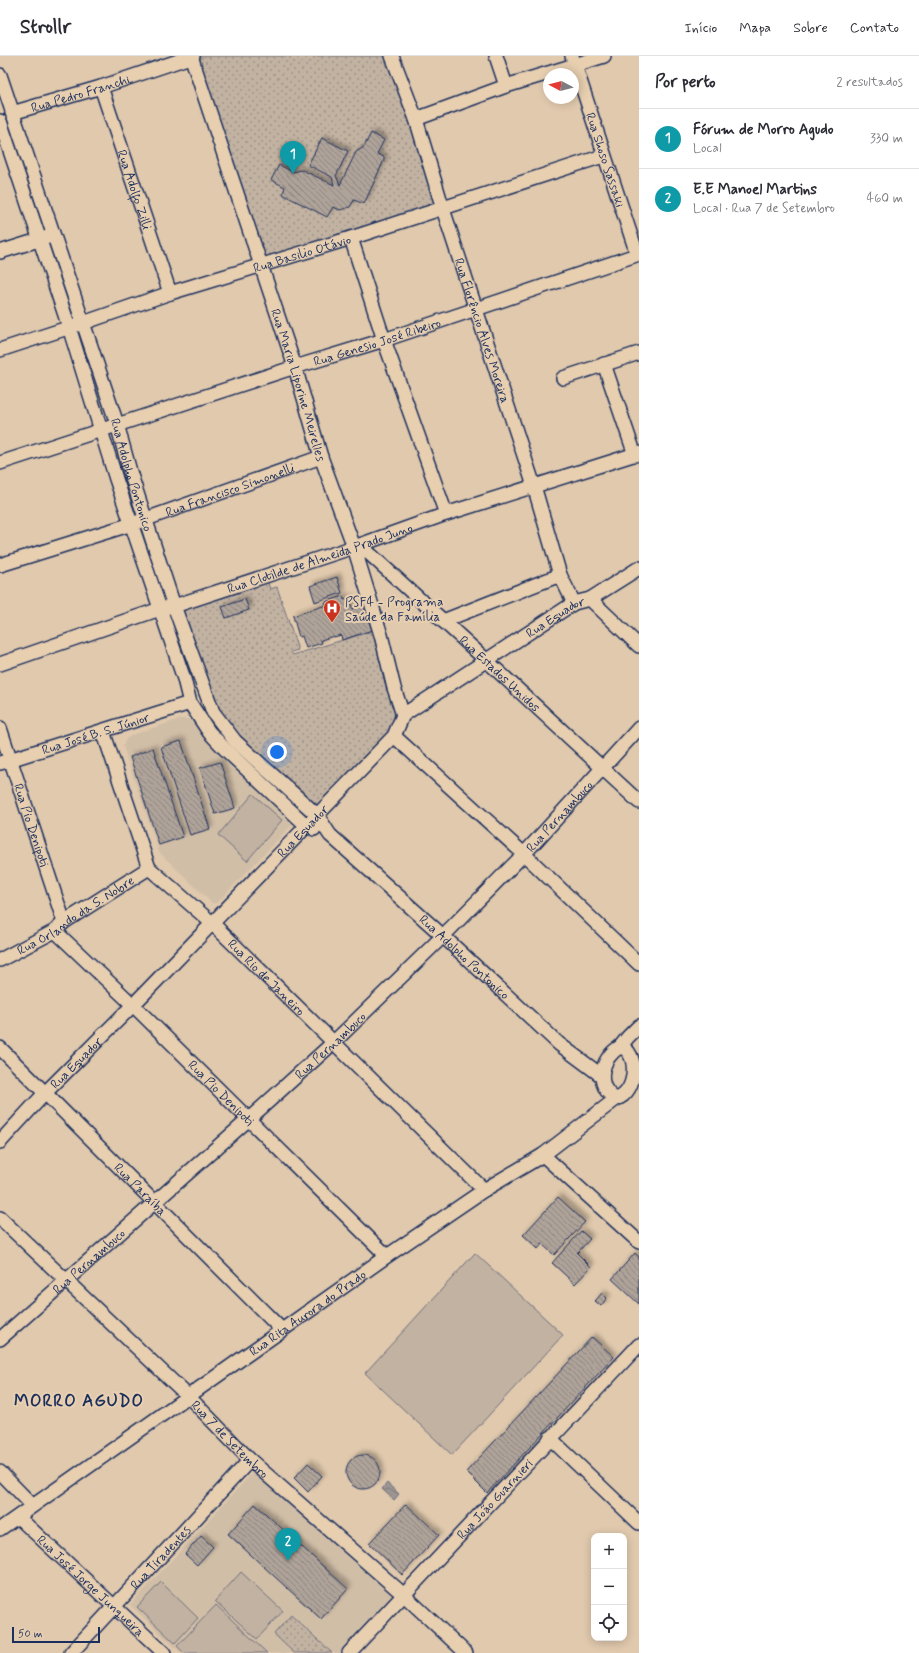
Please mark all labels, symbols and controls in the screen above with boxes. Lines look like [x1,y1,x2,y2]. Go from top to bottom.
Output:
text: Strollr [20,15,71,40]
text: Início [684,19,717,37]
text: Mapa [739,19,771,37]
text: Sobre [793,19,828,37]
text: Contato [850,19,899,37]
north arrow [543,68,579,104]
street label: Rua Pedro Franchi [29,71,132,117]
text: Por perto [655,71,716,93]
text: 2 resultados [836,74,903,91]
street label: Rua Shoso Sassaki [581,110,628,210]
text: Fórum de Morro Agudo [693,120,834,140]
text: 1 [665,130,671,147]
text: 330 m [870,130,903,147]
text: Local [693,140,722,157]
pin: 1 [280,141,306,174]
street label: Rua Adolfo Zilli [113,148,155,232]
text: E.E Manoel Martins [693,180,817,200]
text: 2 [665,190,671,207]
text: 460 m [867,190,903,207]
text: Local · Rua 7 de Setembro [693,200,835,217]
street label: Rua Basilio Otávio [251,232,353,277]
street label: Rua Florêncio Alves Moreira [450,256,513,406]
street label: Rua Maria Liporine Meirelles [266,307,329,464]
street label: Rua Genesio José Ribeiro [312,315,443,371]
street label: Rua Adolpho Pontonico [106,416,156,534]
street label: Rua Francisco Simonelli [163,460,298,521]
street label: Rua Clotilde de Almeida Prado Juno [225,520,415,598]
street label: Rua Equador [523,593,587,642]
place label: PSF4 - Programa Saúde da Família [345,594,443,626]
hospital icon: PSF4 - Programa Saúde da Família [322,598,342,623]
street label: Rua Estados Unidos [455,633,544,716]
street label: Rua José B. S. Júnior [40,709,152,759]
your location [267,742,287,762]
street label: Rua Pernambuco [523,777,597,856]
street label: Rua Pio Denipoti [9,782,52,869]
street label: Rua Equador [274,801,333,862]
street label: Rua Orlando da S. Nobre [14,872,138,960]
street label: Rua Adolpho Pontonico [415,912,513,1004]
street label: Rua Rio de Janeiro [223,936,308,1020]
street label: Rua Pernambuco [292,1009,370,1083]
street label: Rua Equador [47,1033,107,1093]
street label: Rua Pio Denipoti [184,1057,257,1130]
street label: Rua Paraíba [110,1160,170,1220]
street label: Rua Pernambuco [50,1225,129,1299]
street label: Rua Rita Aurora do Prado [246,1266,370,1361]
district label: MORRO AGUDO [14,1390,144,1412]
street label: Rua 7 de Setembro [187,1397,272,1483]
street label: Rua João Guarnieri [454,1456,537,1543]
street label: Rua Tiradentes [127,1522,195,1594]
pin: 2 [275,1528,301,1561]
street label: Rua José Jorge Junqueira [33,1532,148,1641]
map controls [591,1533,627,1641]
button: + [591,1533,627,1569]
button: − [591,1569,627,1605]
button: locate [591,1605,627,1641]
scale bar [12,1625,100,1644]
text: 50 m [18,1627,43,1641]

